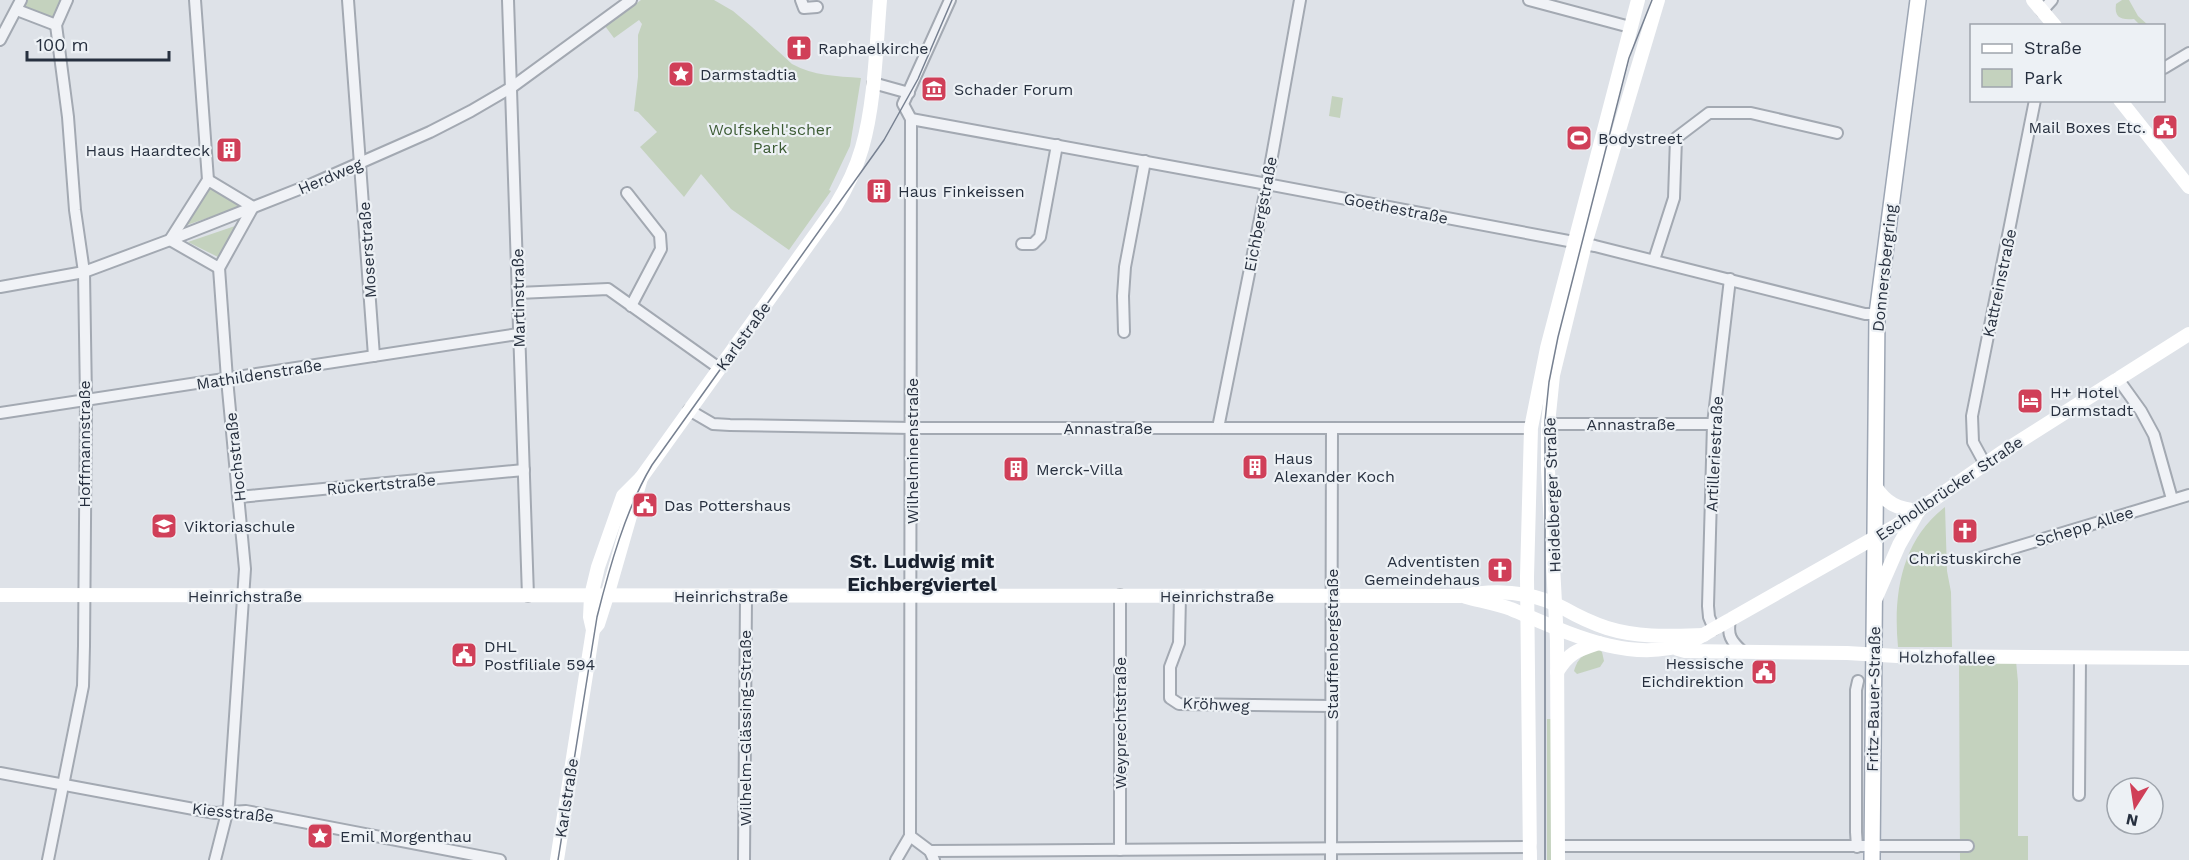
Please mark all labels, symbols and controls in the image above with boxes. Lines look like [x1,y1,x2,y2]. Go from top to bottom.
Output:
scale bar [27,24,170,62]
legend [1970,24,2165,102]
church icon: Raphaelkirche [784,33,814,63]
text: 100 m [36,34,89,55]
text: Straße [2024,37,2082,58]
place label: Raphaelkirche [818,39,929,58]
place icon: Darmstadtia [666,59,696,89]
place label: Darmstadtia [700,65,797,84]
text: Park [2024,67,2063,88]
museum icon: Schader Forum [919,74,949,104]
place label: Schader Forum [954,80,1073,99]
public building icon: Mail Boxes Etc. [2150,112,2180,142]
place label: Mail Boxes Etc. [2028,118,2146,137]
park label: Wolfskehl'scher Park [708,120,832,157]
sports icon: Bodystreet [1564,123,1594,153]
place label: Bodystreet [1598,129,1683,148]
building icon: Haus Haardteck [214,135,244,165]
place label: Haus Haardteck [86,141,210,160]
street label: Herdweg [295,154,366,198]
street label: Eichbergstraße [1240,155,1281,273]
building icon: Haus Finkeissen [864,176,894,206]
place label: Haus Finkeissen [898,182,1025,201]
street label: Goethestraße [1342,189,1450,228]
street label: Moserstraße [355,201,380,299]
street label: Donnersbergring [1868,203,1901,333]
street label: Kattreinstraße [1979,227,2020,339]
street label: Martinstraße [508,248,529,348]
street label: Karlstraße [712,298,775,374]
street label: Mathildenstraße [195,355,323,394]
street label: Wilhelminenstraße [903,378,922,524]
street label: Hoffmannstraße [75,380,94,508]
place label: H+ Hotel Darmstadt [2050,383,2134,420]
hotel icon: H+ Hotel Darmstadt [2015,386,2045,416]
street label: Artilleriestraße [1702,395,1727,513]
street label: Hochstraße [221,411,250,503]
street label: Annastraße [1586,415,1676,434]
street label: Heidelberger Straße [1540,417,1565,573]
street label: Annastraße [1063,419,1153,438]
street label: Eschollbrücker Straße [1872,432,2026,545]
place label: Haus Alexander Koch [1274,449,1395,486]
building icon: Haus Alexander Koch [1240,452,1270,482]
building icon: Merck-Villa [1001,454,1031,484]
place label: Merck-Villa [1036,460,1123,479]
street label: Rückertstraße [326,470,436,499]
public building icon: Das Pottershaus [630,490,660,520]
place label: Das Pottershaus [664,496,791,515]
street label: Schepp Allee [2033,502,2136,550]
school or university icon: Viktoriaschule [149,511,179,541]
church icon: Christuskirche [1950,516,1980,546]
place label: Viktoriaschule [184,517,295,536]
district label: St. Ludwig mit Eichbergviertel [847,549,997,596]
place label: Christuskirche [1909,549,2021,568]
place label: Adventisten Gemeindehaus [1364,552,1480,589]
church icon: Adventisten Gemeindehaus [1485,555,1515,585]
street label: Stauffenbergstraße [1323,569,1342,719]
street label: Heinrichstraße [188,587,302,606]
street label: Heinrichstraße [674,587,788,606]
street label: Heinrichstraße [1160,587,1274,606]
street label: Fritz-Bauer-Straße [1863,626,1884,772]
street label: Wilhelm-Glässing-Straße [736,630,755,826]
place label: DHL Postfiliale 594 [484,637,596,674]
public building icon: DHL Postfiliale 594 [449,640,479,670]
street label: Holzhofallee [1898,647,1996,668]
place label: Hessische Eichdirektion [1641,654,1744,691]
street label: Weyprechtstraße [1111,657,1130,789]
public building icon: Hessische Eichdirektion [1749,657,1779,687]
street label: Kröhweg [1182,693,1250,716]
street label: Karlstraße [551,757,582,839]
north arrow [2105,776,2165,836]
street label: Kiesstraße [191,799,275,826]
text: N [2124,810,2140,831]
place icon: Emil Morgenthau [305,821,335,851]
place label: Emil Morgenthau [340,827,472,846]

